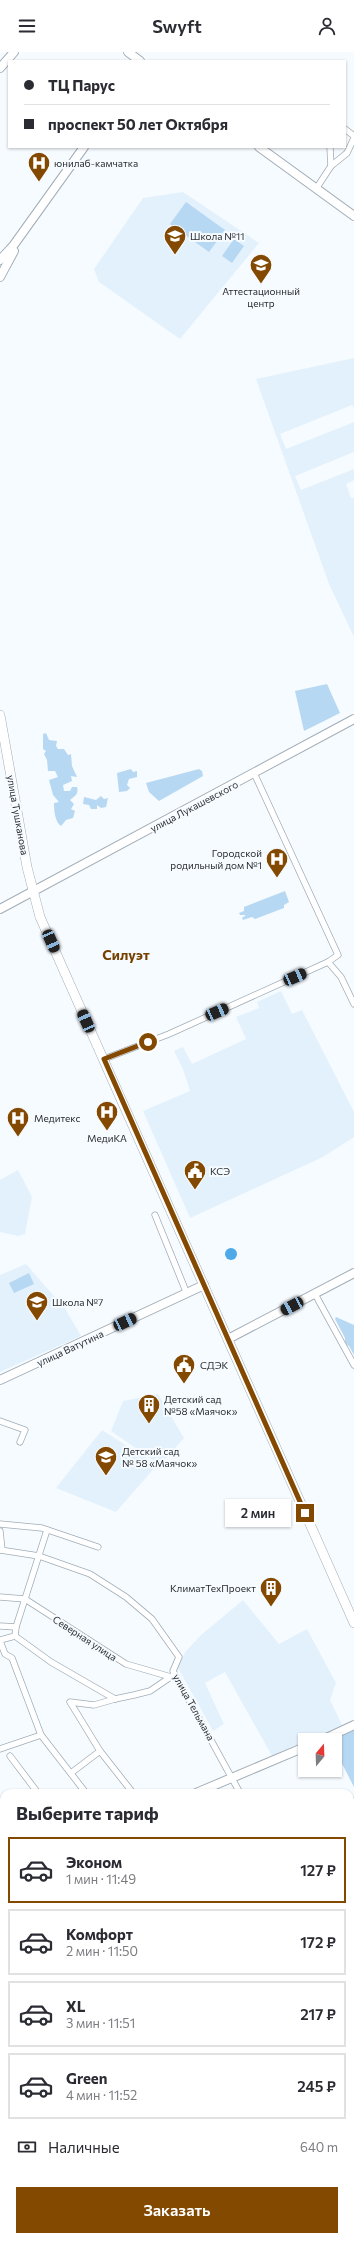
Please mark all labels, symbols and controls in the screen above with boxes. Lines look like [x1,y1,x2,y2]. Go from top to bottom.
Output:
icon: menu [16,15,38,37]
text: Swyft [152,15,202,37]
icon: person [316,15,338,37]
text: ТЦ Парус [48,76,115,94]
text: проспект 50 лет Октября [48,115,228,133]
hospital icon: юнилаб-камчатка [26,150,52,183]
place label: юнилаб-камчатка [54,157,138,169]
school or university icon: Школа №11 [162,223,188,256]
place label: Школа №11 [190,230,245,242]
school or university icon: Аттестационный центр [248,252,274,285]
place label: Аттестационный центр [222,285,300,309]
street label: улица Тушканова [5,774,31,856]
street label: улица Лукашевского [148,778,240,834]
hospital icon: Городской родильный дом №1 [264,846,290,879]
place label: Городской родильный дом №1 [170,847,262,871]
car [41,928,61,954]
district label: Силуэт [102,946,150,963]
car [282,967,308,987]
car [204,1002,230,1022]
car [76,1008,96,1034]
route start [139,1033,157,1051]
hospital icon: МедиКА [94,1099,120,1132]
hospital icon: Медитекс [5,1105,31,1138]
place label: Медитекс [34,1112,80,1124]
place label: МедиКА [87,1132,127,1144]
public building icon: КСЭ [182,1158,208,1191]
place label: КСЭ [210,1165,230,1177]
school or university icon: Школа №7 [24,1289,50,1322]
car [279,1295,305,1317]
place label: Школа №7 [52,1296,103,1308]
car [112,1311,138,1333]
street label: улица Ватутина [35,1327,105,1369]
public building icon: СДЭК [171,1352,197,1385]
place label: СДЭК [200,1359,229,1371]
building icon: Детский сад №58 «Маячок» [136,1392,162,1425]
place label: Детский сад №58 «Маячок» [164,1393,238,1417]
school or university icon: Детский сад № 58 «Маячок» [93,1444,119,1477]
place label: Детский сад № 58 «Маячок» [122,1445,198,1469]
callout: 2 мин [225,1499,291,1527]
route end [296,1504,314,1522]
text: 2 мин [241,1505,275,1521]
building icon: КлиматТехПроект [258,1575,284,1608]
place label: КлиматТехПроект [170,1582,256,1594]
street label: Северная улица [51,1613,119,1663]
street label: улица Тельмана [171,1672,217,1742]
north arrow [298,1733,342,1777]
map controls [298,1733,342,1777]
text: Выберите тариф [16,1802,159,1824]
icon: car [18,1852,54,1888]
text: Эконом [66,1853,122,1871]
text: 127 ₽ [300,1861,336,1879]
text: 1 мин · 11:49 [66,1871,136,1887]
icon: car [18,1924,54,1960]
text: Комфорт [66,1925,133,1943]
text: 172 ₽ [300,1933,336,1951]
text: 2 мин · 11:50 [66,1943,138,1959]
icon: car [18,1996,54,2032]
text: XL [66,1997,85,2015]
text: 217 ₽ [300,2005,336,2023]
text: 3 мин · 11:51 [66,2015,135,2031]
icon: car [18,2068,54,2104]
text: Green [66,2069,107,2087]
text: 245 ₽ [297,2077,336,2095]
text: 4 мин · 11:52 [66,2087,137,2103]
icon: cash [16,2136,38,2158]
text: Наличные [48,2138,120,2156]
text: 640 m [300,2139,338,2155]
button: Заказать [16,2187,338,2233]

